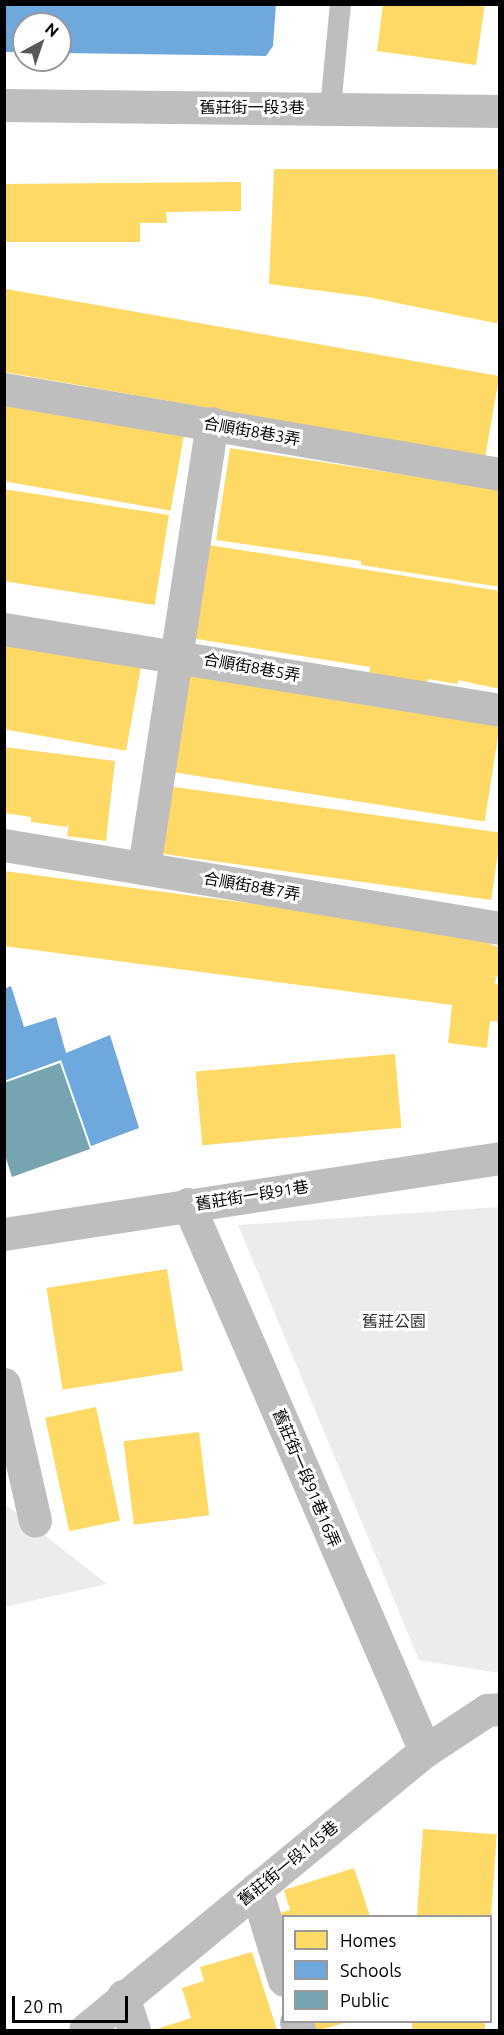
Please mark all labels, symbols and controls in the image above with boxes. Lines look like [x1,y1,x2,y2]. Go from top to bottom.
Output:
north arrow [12,12,72,72]
text: N [42,19,63,40]
street label: 舊莊街一段3巷 [199,97,305,117]
street label: 合順街8巷3弄 [202,413,302,449]
street label: 合順街8巷5弄 [202,649,302,685]
street label: 合順街8巷7弄 [202,868,302,904]
street label: 舊莊街一段91巷 [194,1177,310,1213]
park label: 舊莊公園 [362,1311,426,1331]
street label: 舊莊街一段91巷16弄 [269,1406,345,1550]
street label: 舊莊街一段145巷 [234,1817,342,1909]
legend [282,1915,492,2023]
text: Homes [340,1930,396,1950]
text: Schools [340,1960,402,1980]
scale bar [15,1984,130,2022]
text: Public [340,1990,389,2010]
text: 20 m [23,1996,63,2016]

